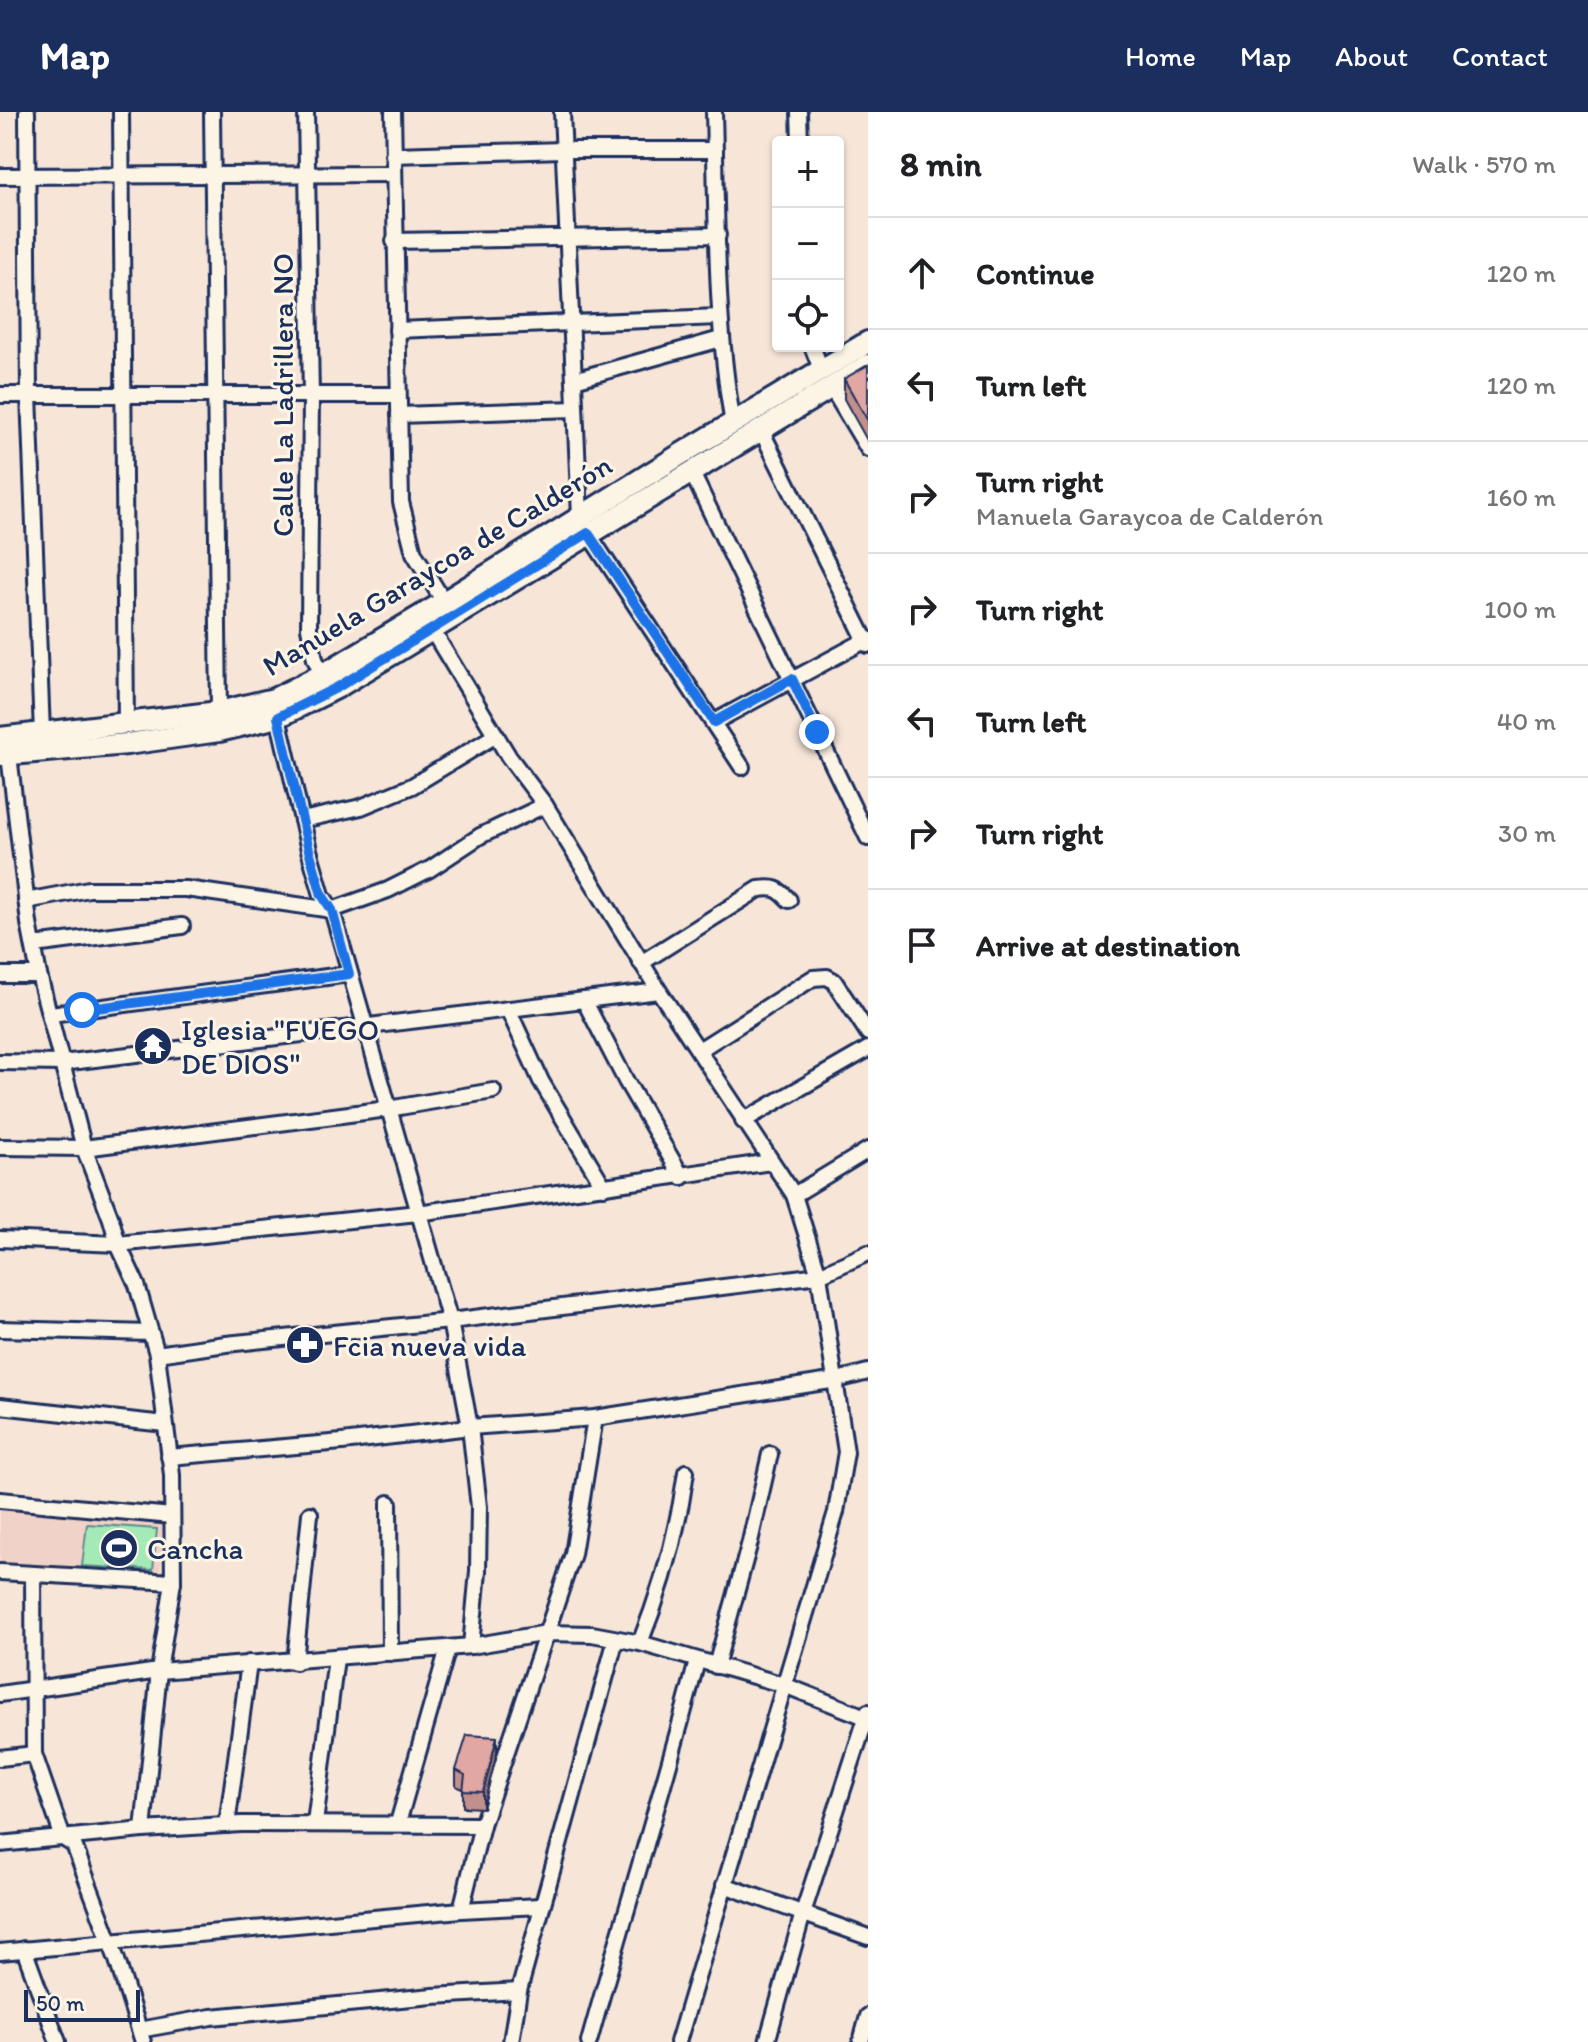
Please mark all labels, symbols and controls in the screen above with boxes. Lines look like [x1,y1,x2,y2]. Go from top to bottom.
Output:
text: Map [40,33,110,79]
text: Home [1125,39,1196,73]
text: Map [1240,39,1291,73]
text: About [1335,39,1408,73]
text: Contact [1452,39,1548,73]
map controls [772,136,844,352]
button: + [772,136,844,208]
text: 8 min [900,144,982,185]
text: Walk · 570 m [1412,148,1556,180]
button: − [772,208,844,280]
icon: ahead [900,251,944,295]
street label: Calle La Ladrillera NO [264,253,301,537]
text: Continue [976,255,1095,292]
text: 120 m [1487,257,1556,289]
button: locate [772,280,844,352]
icon: left [900,363,944,407]
text: Turn left [976,367,1087,404]
text: 120 m [1487,369,1556,401]
street label: Manuela Garaycoa de Calderón [256,446,618,684]
text: Turn right [976,463,1104,500]
icon: right [900,475,944,519]
text: 160 m [1486,481,1556,513]
text: Manuela Garaycoa de Calderón [976,500,1323,532]
icon: right [900,587,944,631]
text: Turn right [976,591,1104,628]
text: 100 m [1484,593,1556,625]
icon: left [900,699,944,743]
text: Turn left [976,703,1087,740]
text: 40 m [1497,705,1556,737]
route end [799,714,835,750]
icon: right [900,811,944,855]
text: Turn right [976,815,1104,852]
text: 30 m [1498,817,1556,849]
icon: arrive [900,923,944,967]
text: Arrive at destination [976,927,1240,964]
route start [64,992,100,1028]
place label: Iglesia "FUEGO DE DIOS" [181,1011,379,1082]
temple icon: Iglesia "FUEGO DE DIOS" [132,1025,174,1067]
pharmacy icon: Fcia nueva vida [284,1324,326,1366]
place label: Fcia nueva vida [333,1327,527,1364]
sports icon: Cancha [98,1527,140,1569]
place label: Cancha [147,1530,243,1567]
scale bar [24,1986,140,2022]
text: 50 m [36,1990,85,2017]

